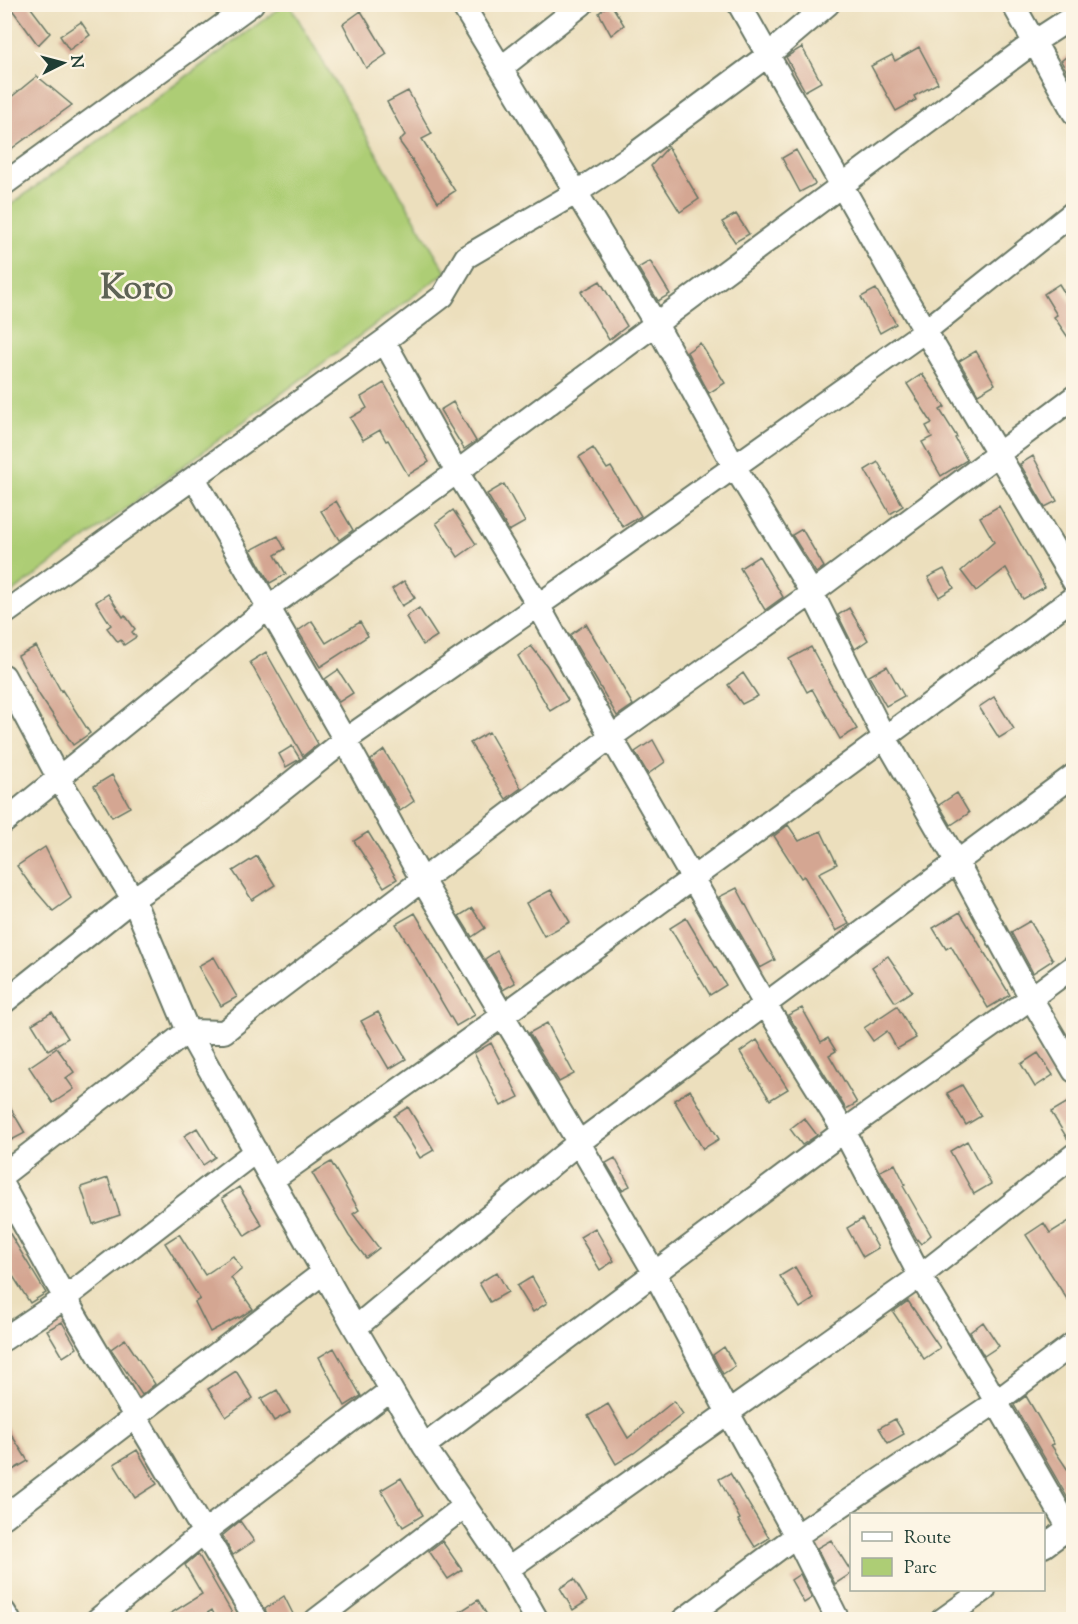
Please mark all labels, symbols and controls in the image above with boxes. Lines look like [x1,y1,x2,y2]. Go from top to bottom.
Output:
north arrow [33,33,93,93]
text: N [63,54,88,69]
district label: Koro [100,265,174,314]
legend [850,1513,1045,1591]
text: Route [904,1526,951,1552]
text: Parc [904,1556,937,1582]

